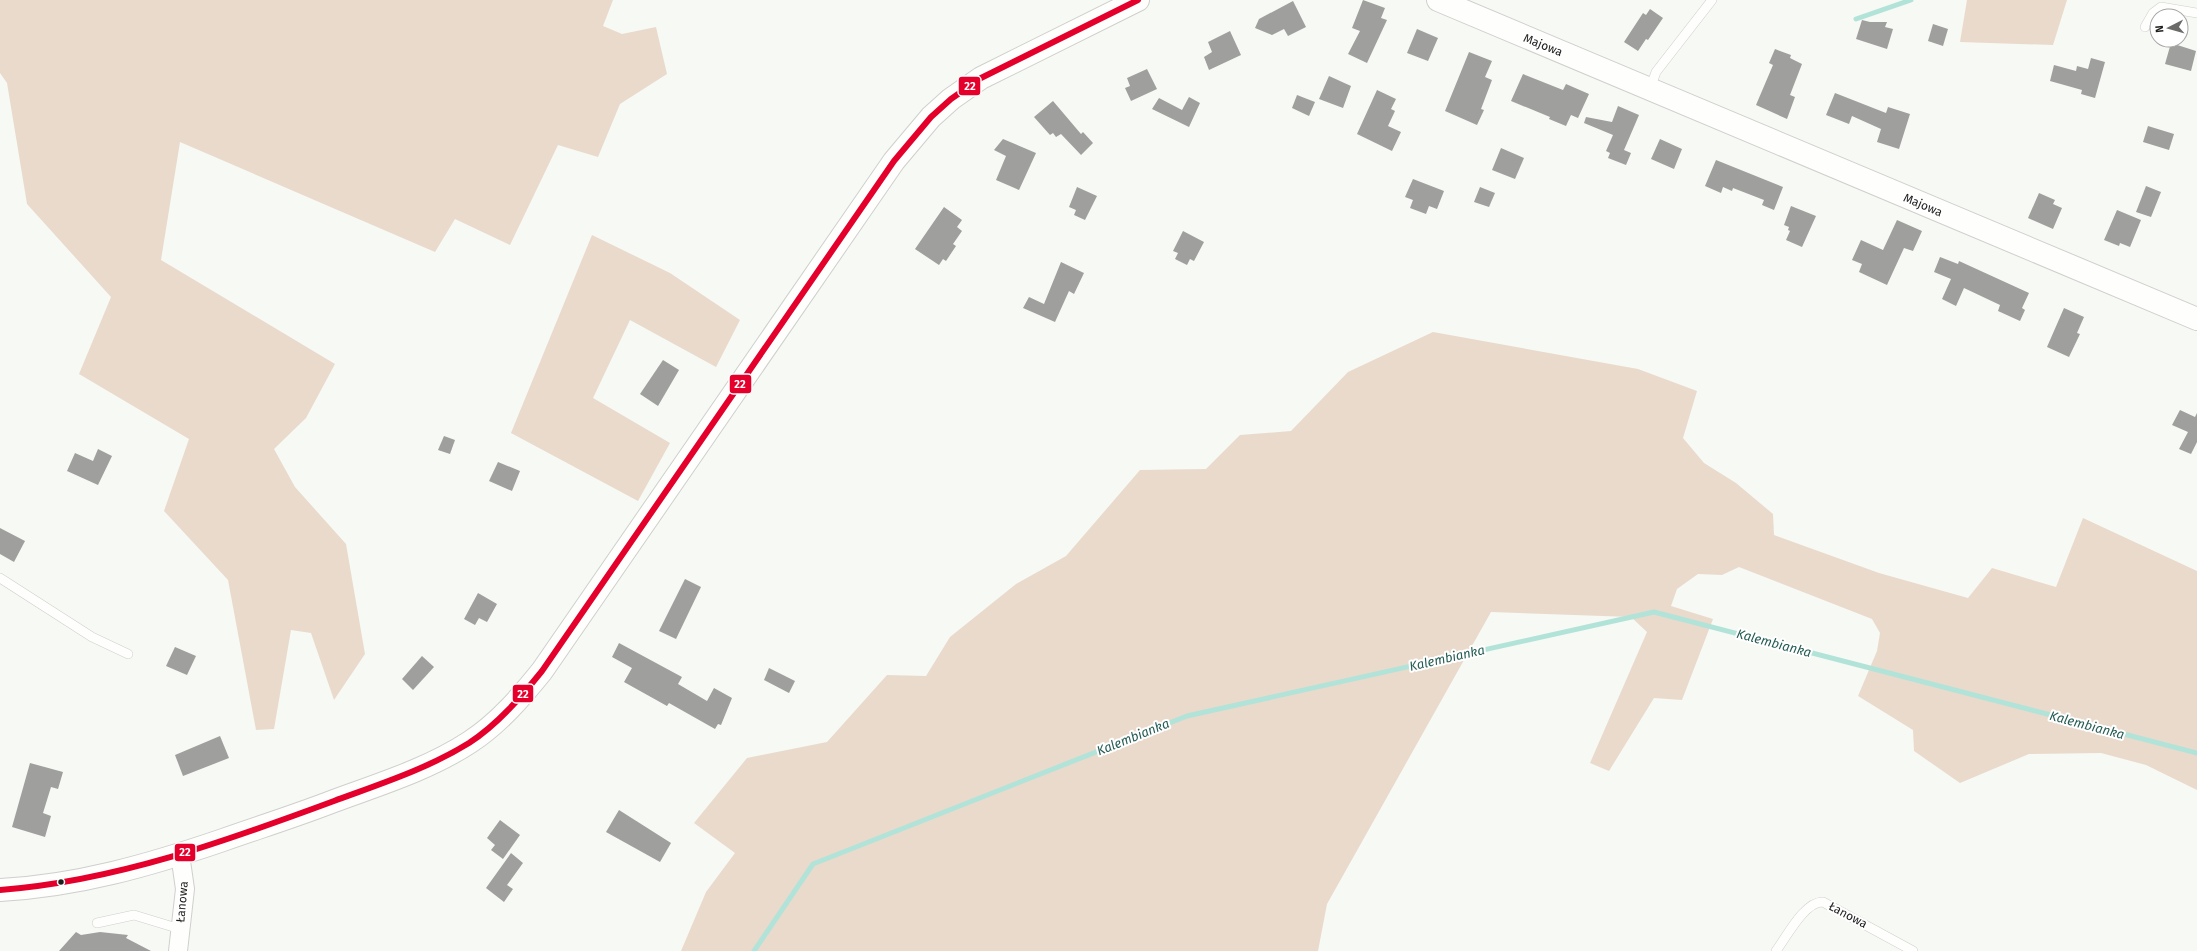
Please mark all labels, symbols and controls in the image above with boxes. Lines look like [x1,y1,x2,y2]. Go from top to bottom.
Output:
north arrow [2149,8,2189,48]
text: N [2153,25,2166,33]
street label: Majowa [1521,31,1565,59]
line badge: 22 [958,76,981,96]
text: 22 [964,80,976,93]
street label: Majowa [1901,191,1945,219]
line badge: 22 [729,374,752,394]
text: 22 [734,378,746,391]
water label: Kalembianka [1735,626,1813,660]
water label: Kalembianka [1408,642,1486,674]
line badge: 22 [512,684,534,703]
text: 22 [517,688,529,701]
water label: Kalembianka [2048,708,2126,742]
water label: Kalembianka [1095,716,1171,758]
line badge: 22 [174,843,196,862]
text: 22 [179,846,191,859]
unlabelled marker [56,877,66,887]
street label: Łanowa [173,881,191,923]
street label: Łanowa [1826,899,1870,931]

